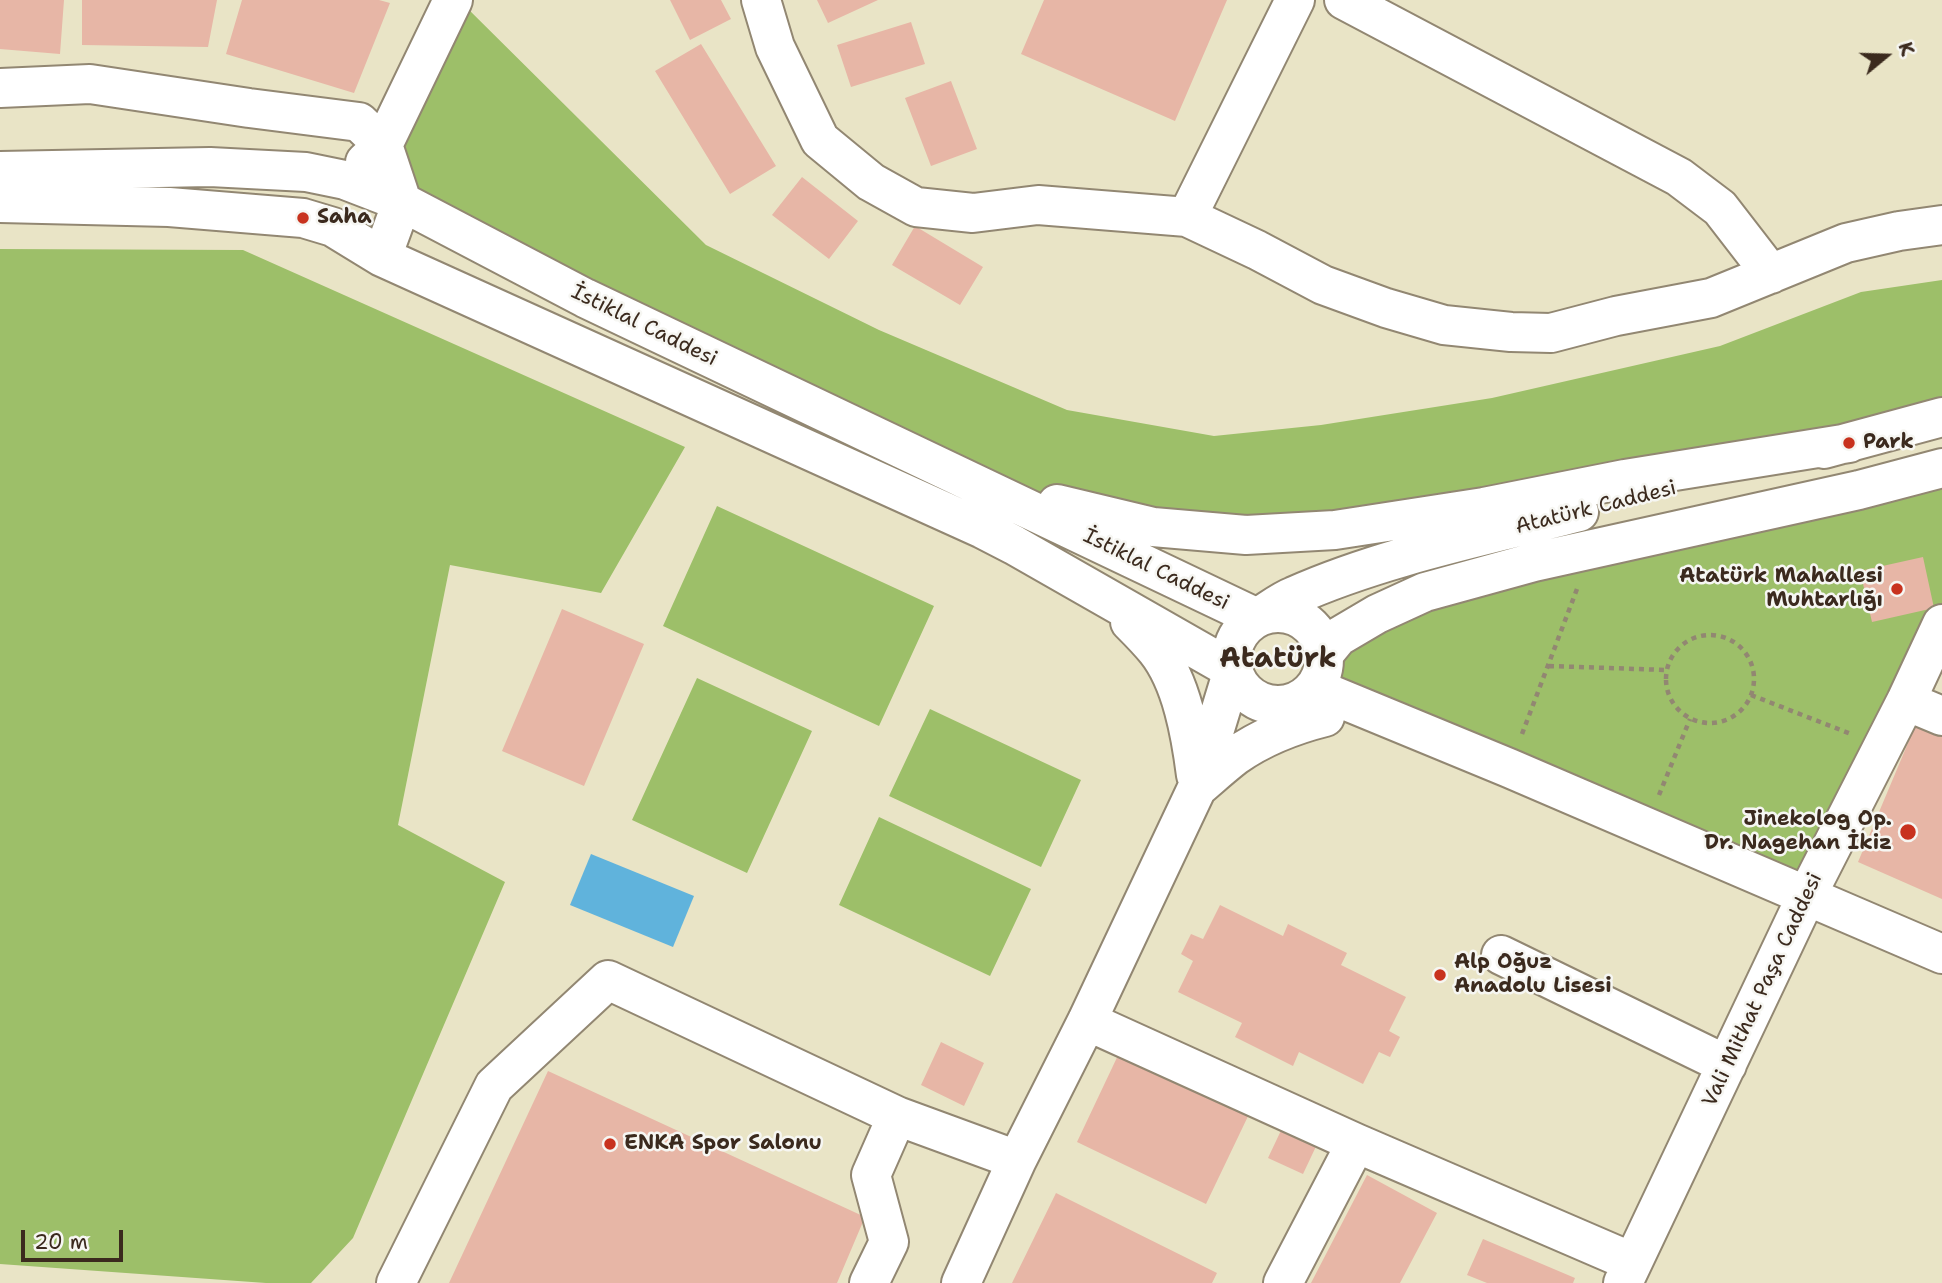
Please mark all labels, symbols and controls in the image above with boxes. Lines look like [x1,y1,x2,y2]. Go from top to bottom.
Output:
north arrow [1851,21,1921,91]
text: K [1892,39,1920,59]
place label: Saha [317,205,372,231]
marker: Saha [295,210,311,226]
street label: İstiklal Caddesi [567,280,721,372]
place label: Park [1863,430,1914,456]
marker: Park [1841,435,1857,451]
street label: Atatürk Caddesi [1513,476,1679,540]
street label: İstiklal Caddesi [1079,524,1233,616]
place label: Atatürk Mahallesi Muhtarlığı [1679,564,1883,614]
marker: Atatürk Mahallesi Muhtarlığı [1889,581,1905,597]
district label: Atatürk [1219,643,1337,677]
place label: Jinekolog Op. Dr. Nagehan İkiz [1704,807,1892,857]
marker: Jinekolog Op. Dr. Nagehan İkiz [1898,822,1918,842]
street label: Vali Mithat Paşa Caddesi [1698,869,1828,1111]
place label: Alp Oğuz Anadolu Lisesi [1454,950,1612,1000]
marker: Alp Oğuz Anadolu Lisesi [1432,967,1448,983]
place label: ENKA Spor Salonu [624,1131,822,1157]
marker: ENKA Spor Salonu [602,1136,618,1152]
scale bar [24,1216,126,1260]
text: 20 m [34,1228,88,1256]

